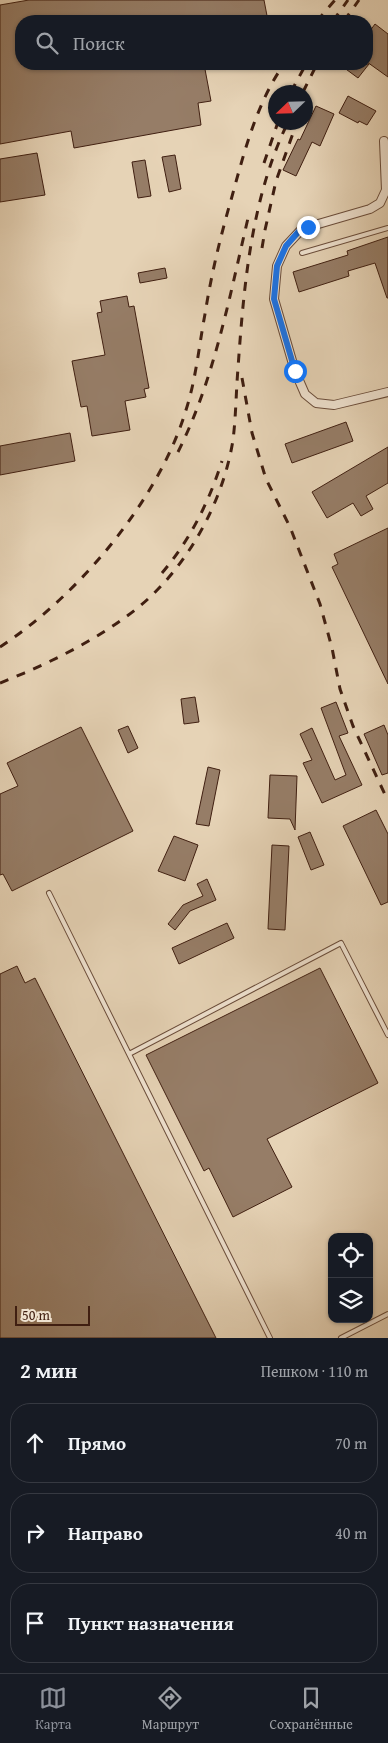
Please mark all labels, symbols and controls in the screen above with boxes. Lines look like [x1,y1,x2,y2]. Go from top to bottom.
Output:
search box [15,15,373,70]
icon: search [33,29,61,57]
text: Поиск [73,29,125,57]
north arrow [268,85,313,130]
route end [297,216,320,239]
route start [284,360,307,383]
map controls [328,1233,373,1323]
button: locate [328,1233,373,1278]
button: layers [328,1278,373,1323]
scale bar [15,1303,90,1326]
text: 50 m [22,1305,50,1325]
text: 2 мин [20,1355,77,1386]
text: Пешком · 110 m [261,1359,368,1383]
icon: ahead [21,1429,49,1457]
text: Прямо [68,1429,126,1457]
text: 70 m [335,1431,367,1455]
icon: right [21,1519,49,1547]
text: Направо [68,1519,143,1547]
text: 40 m [335,1521,367,1545]
icon: arrive [21,1609,49,1637]
text: Пункт назначения [68,1609,234,1637]
tab: Карта [35,1684,71,1734]
tab: Маршрут [142,1684,199,1734]
tab: Сохранённые [269,1684,353,1734]

